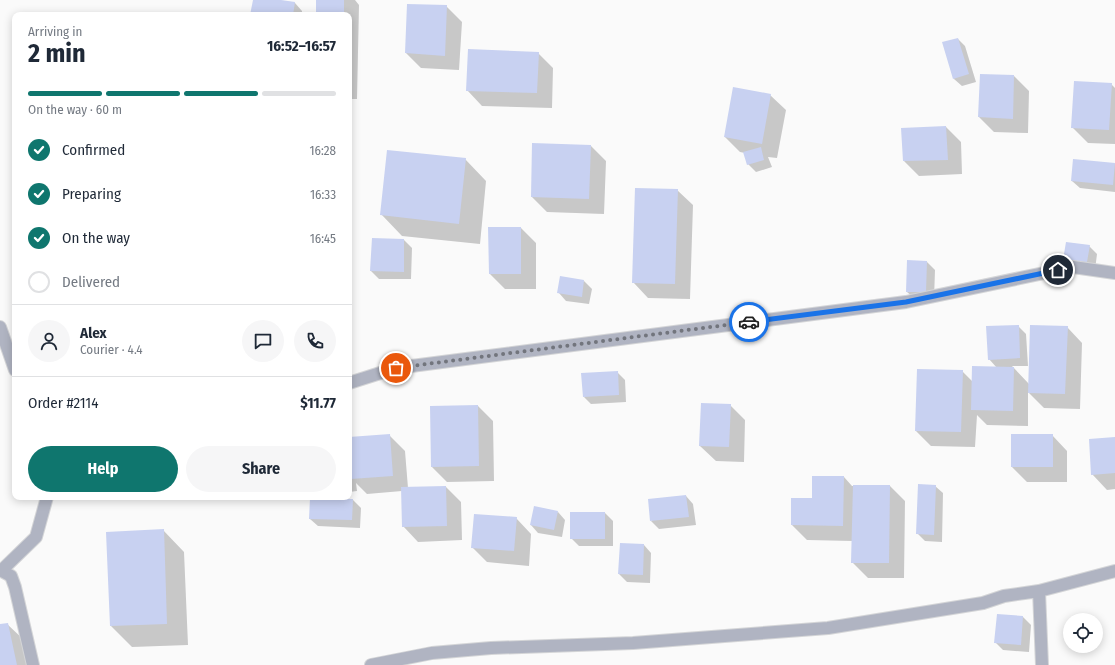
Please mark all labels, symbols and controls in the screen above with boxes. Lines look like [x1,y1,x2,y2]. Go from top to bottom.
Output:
text: Arriving in [28,24,82,39]
text: 16:52–16:57 [267,37,336,55]
text: 2 min [28,38,86,69]
text: On the way · 60 m [28,102,122,117]
icon: check [28,139,50,161]
text: Confirmed [62,141,125,159]
text: 16:28 [309,143,336,158]
icon: check [28,183,50,205]
text: Preparing [62,185,121,203]
text: 16:33 [310,187,336,202]
icon: check [28,227,50,249]
text: On the way [62,229,130,247]
text: 16:45 [310,231,336,246]
pin [1041,253,1075,287]
icon: home [1047,259,1069,281]
text: Delivered [62,273,120,291]
courier [729,302,769,342]
icon: car [738,311,760,333]
button: person [28,320,70,362]
button: chat [242,320,284,362]
button: phone [294,320,336,362]
text: Alex [80,324,107,342]
text: Courier · 4.4 [80,342,143,357]
pin [379,351,413,385]
icon: bag [385,357,407,379]
text: Order #2114 [28,394,98,412]
text: $11.77 [300,394,336,412]
button: Help [28,446,178,492]
button: Share [186,446,336,492]
map controls [1063,613,1103,653]
button: locate [1063,613,1103,653]

